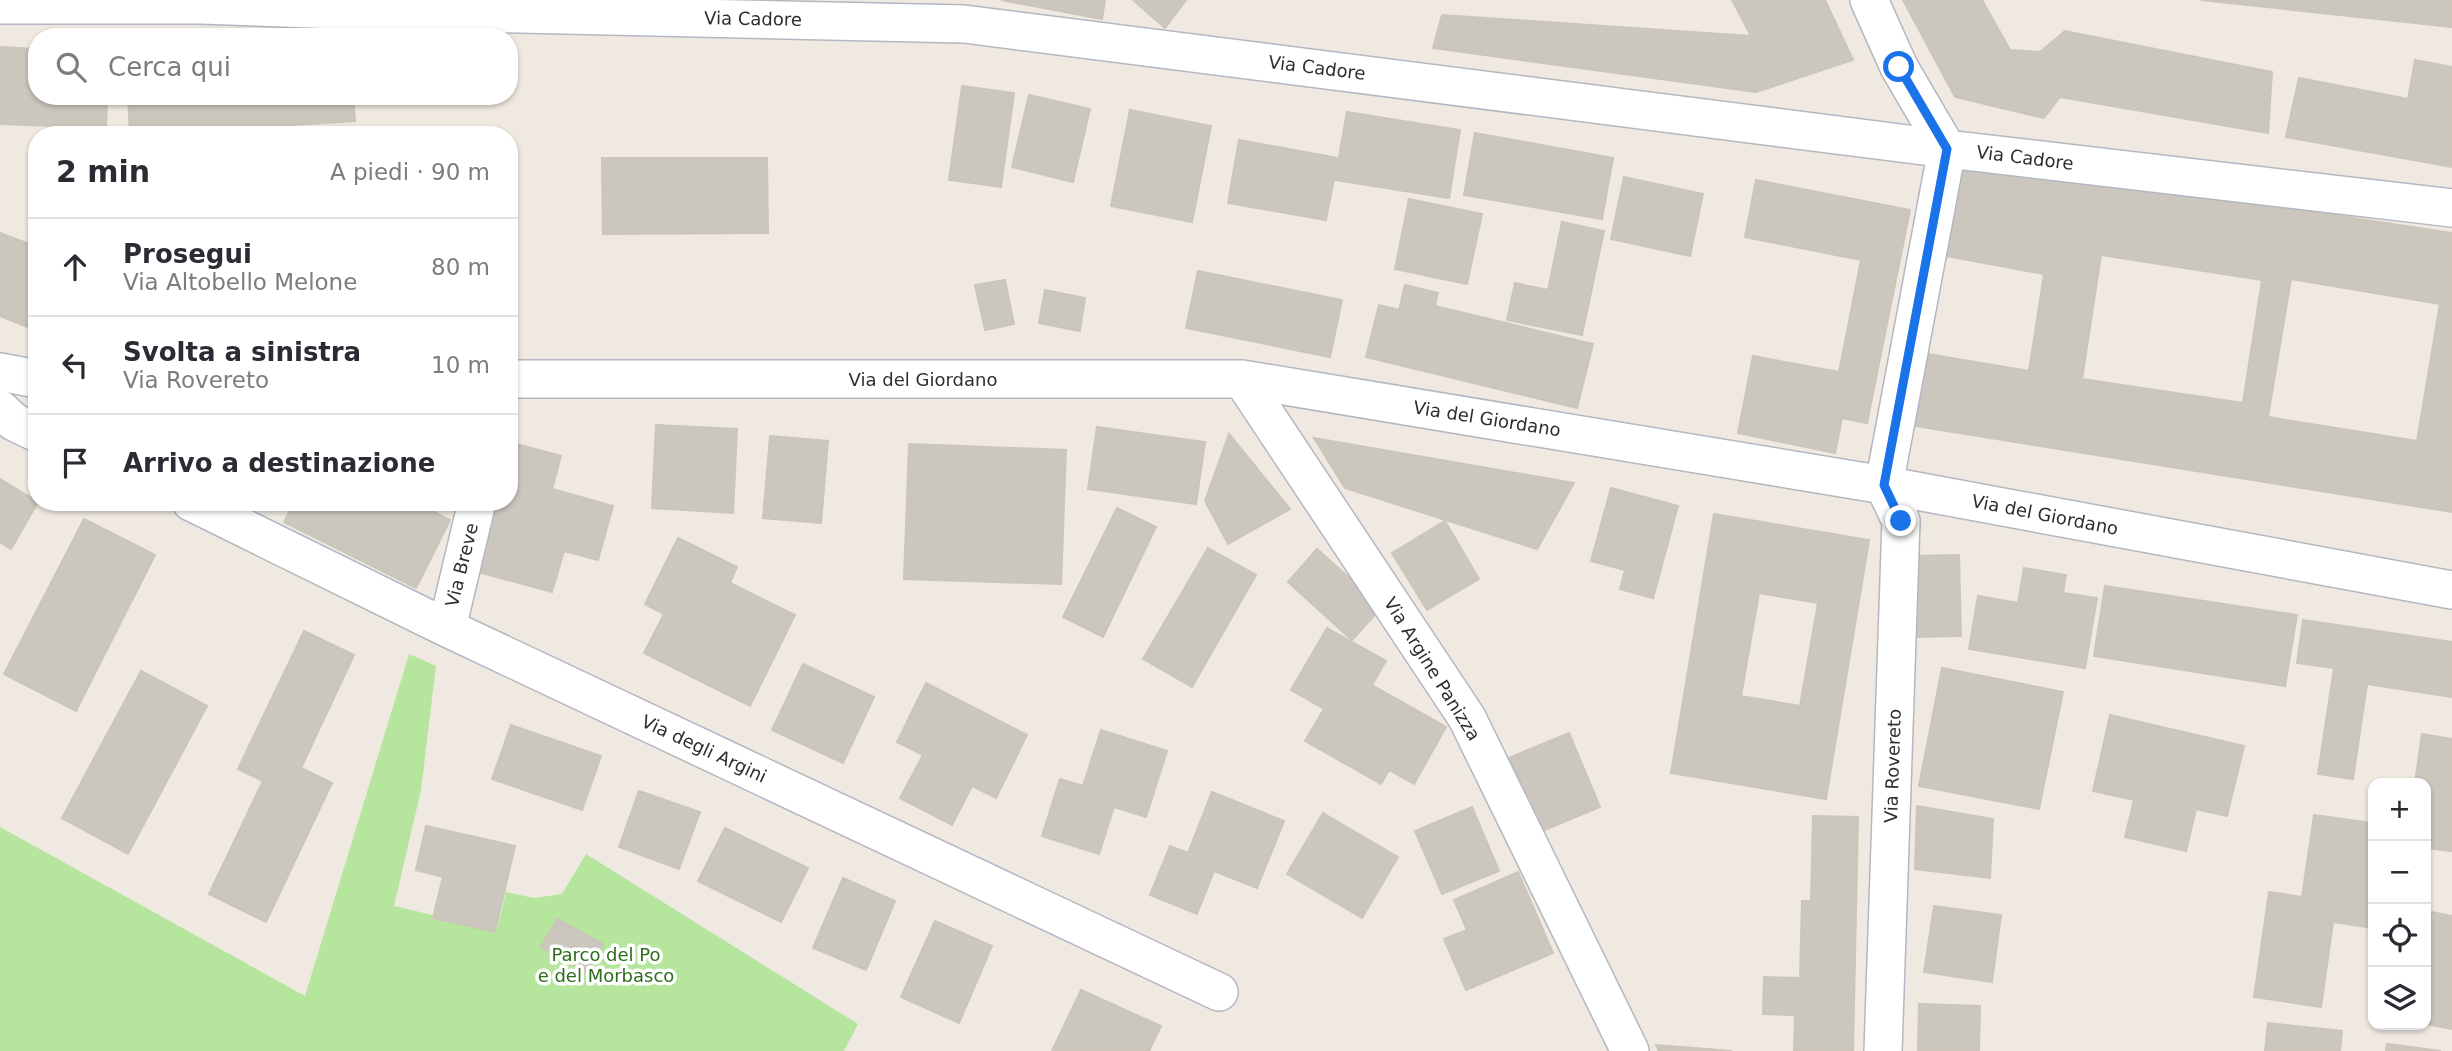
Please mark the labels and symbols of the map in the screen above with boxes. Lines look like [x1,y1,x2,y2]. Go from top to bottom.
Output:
street label: Via Cadore [704,7,802,30]
street label: Via Cadore [1267,51,1367,84]
route start [1883,51,1914,82]
street label: Via Cadore [1975,141,2075,174]
street label: Via del Giordano [849,369,997,390]
street label: Via del Giordano [1412,396,1562,441]
street label: Via del Giordano [1970,490,2120,539]
route end [1885,505,1916,536]
street label: Via Breve [441,521,482,609]
street label: Via Argine Panizza [1380,593,1485,744]
street label: Via Rovereto [1880,709,1905,823]
street label: Via degli Argini [638,710,770,787]
park label: Parco del Po e del Morbasco [538,944,674,986]

